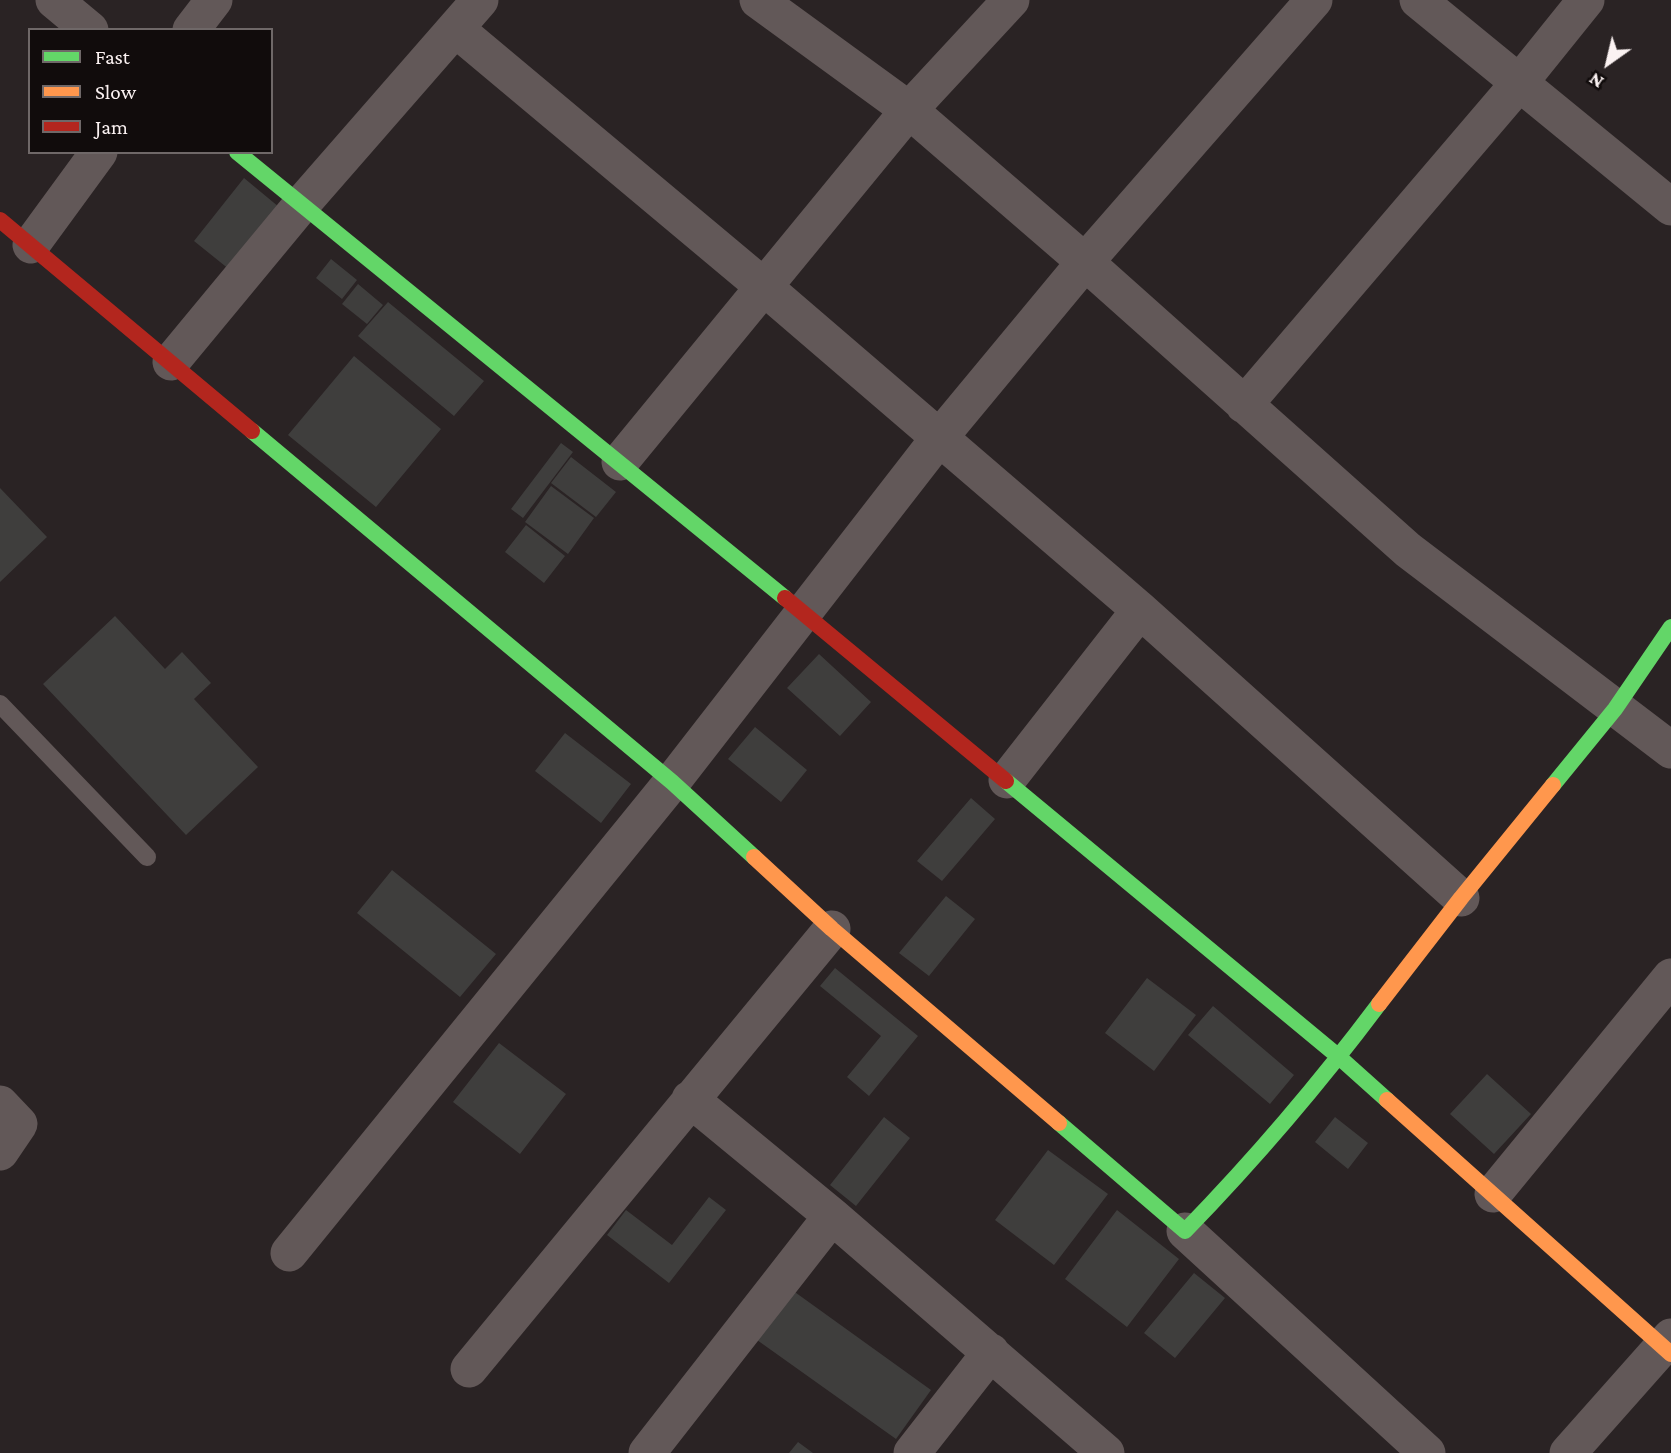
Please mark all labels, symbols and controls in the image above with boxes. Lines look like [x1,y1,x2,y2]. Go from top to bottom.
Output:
legend [28,28,273,154]
north arrow [1573,28,1643,98]
text: Fast [95,45,130,69]
text: N [1585,69,1607,93]
text: Slow [95,80,136,104]
text: Jam [95,115,128,139]

